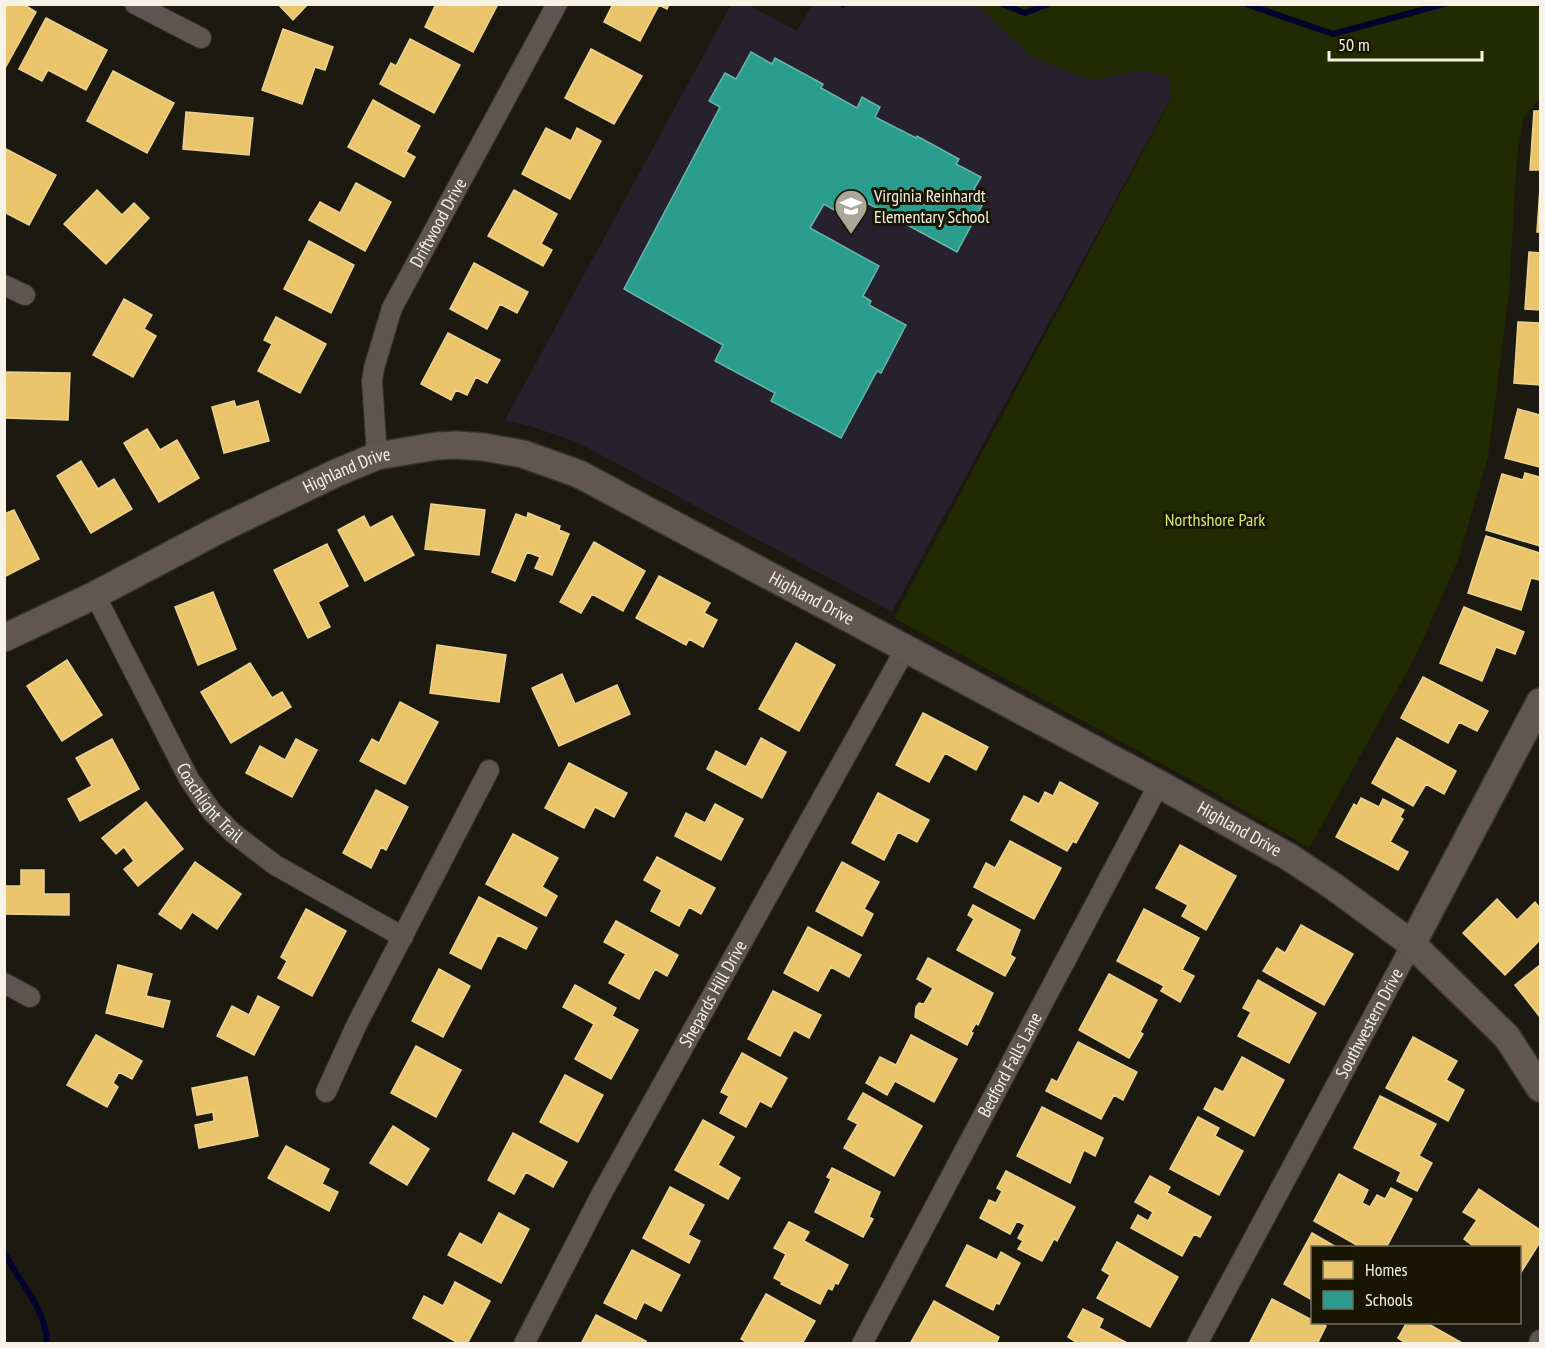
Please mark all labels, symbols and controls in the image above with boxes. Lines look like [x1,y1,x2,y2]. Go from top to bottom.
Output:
scale bar [1329,24,1482,62]
text: 50 m [1338,33,1370,56]
street label: Driftwood Drive [404,174,471,271]
place label: Virginia Reinhardt Elementary School [873,184,990,228]
school or university icon: Virginia Reinhardt Elementary School [833,188,869,235]
street label: Highland Drive [299,442,392,498]
park label: Northshore Park [1165,508,1265,531]
street label: Highland Drive [765,566,858,630]
street label: Coachlight Trail [172,759,248,848]
street label: Highland Drive [1193,796,1286,861]
street label: Shepards Hill Drive [674,936,752,1051]
street label: Southwestern Drive [1330,964,1408,1082]
street label: Bedford Falls Lane [972,1008,1047,1121]
legend [1311,1246,1521,1324]
text: Homes [1365,1258,1408,1281]
text: Schools [1365,1288,1413,1311]

